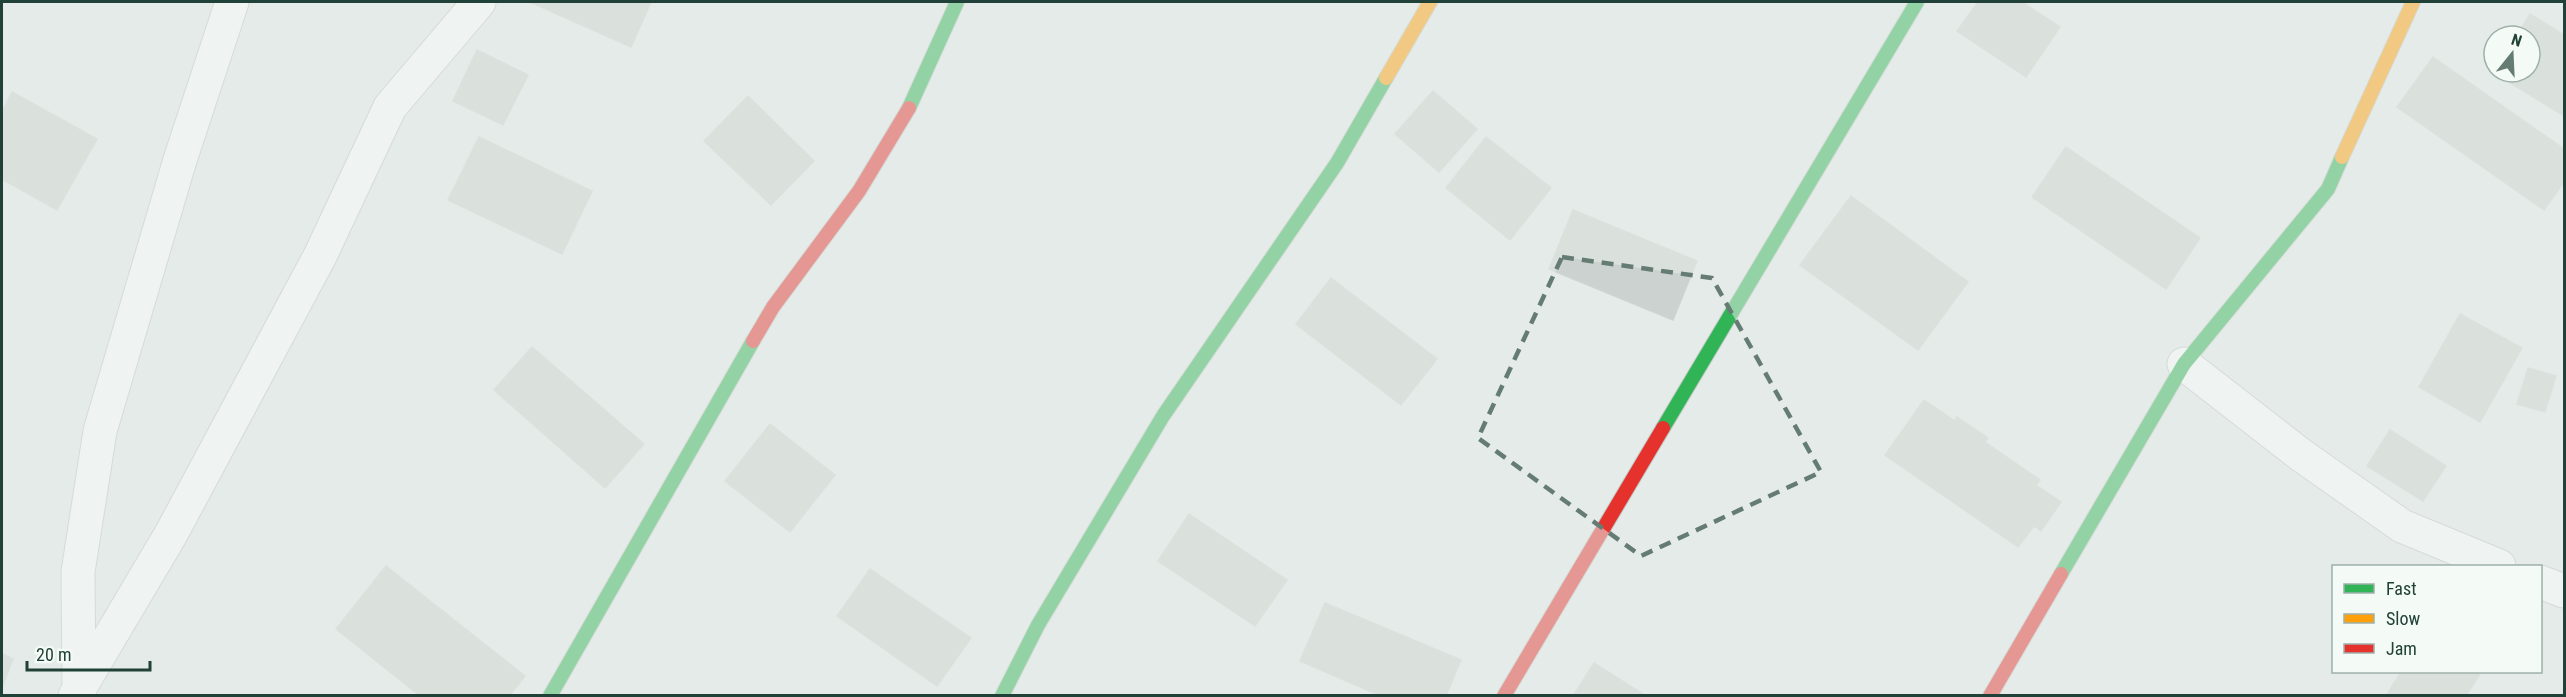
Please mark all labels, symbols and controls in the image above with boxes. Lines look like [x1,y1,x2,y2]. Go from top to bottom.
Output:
north arrow [2482,24,2542,84]
text: N [2509,30,2524,51]
legend [2332,565,2542,673]
text: Fast [2386,578,2417,599]
text: Slow [2386,608,2421,629]
scale bar [27,634,150,672]
text: Jam [2386,638,2417,659]
text: 20 m [36,644,71,665]

